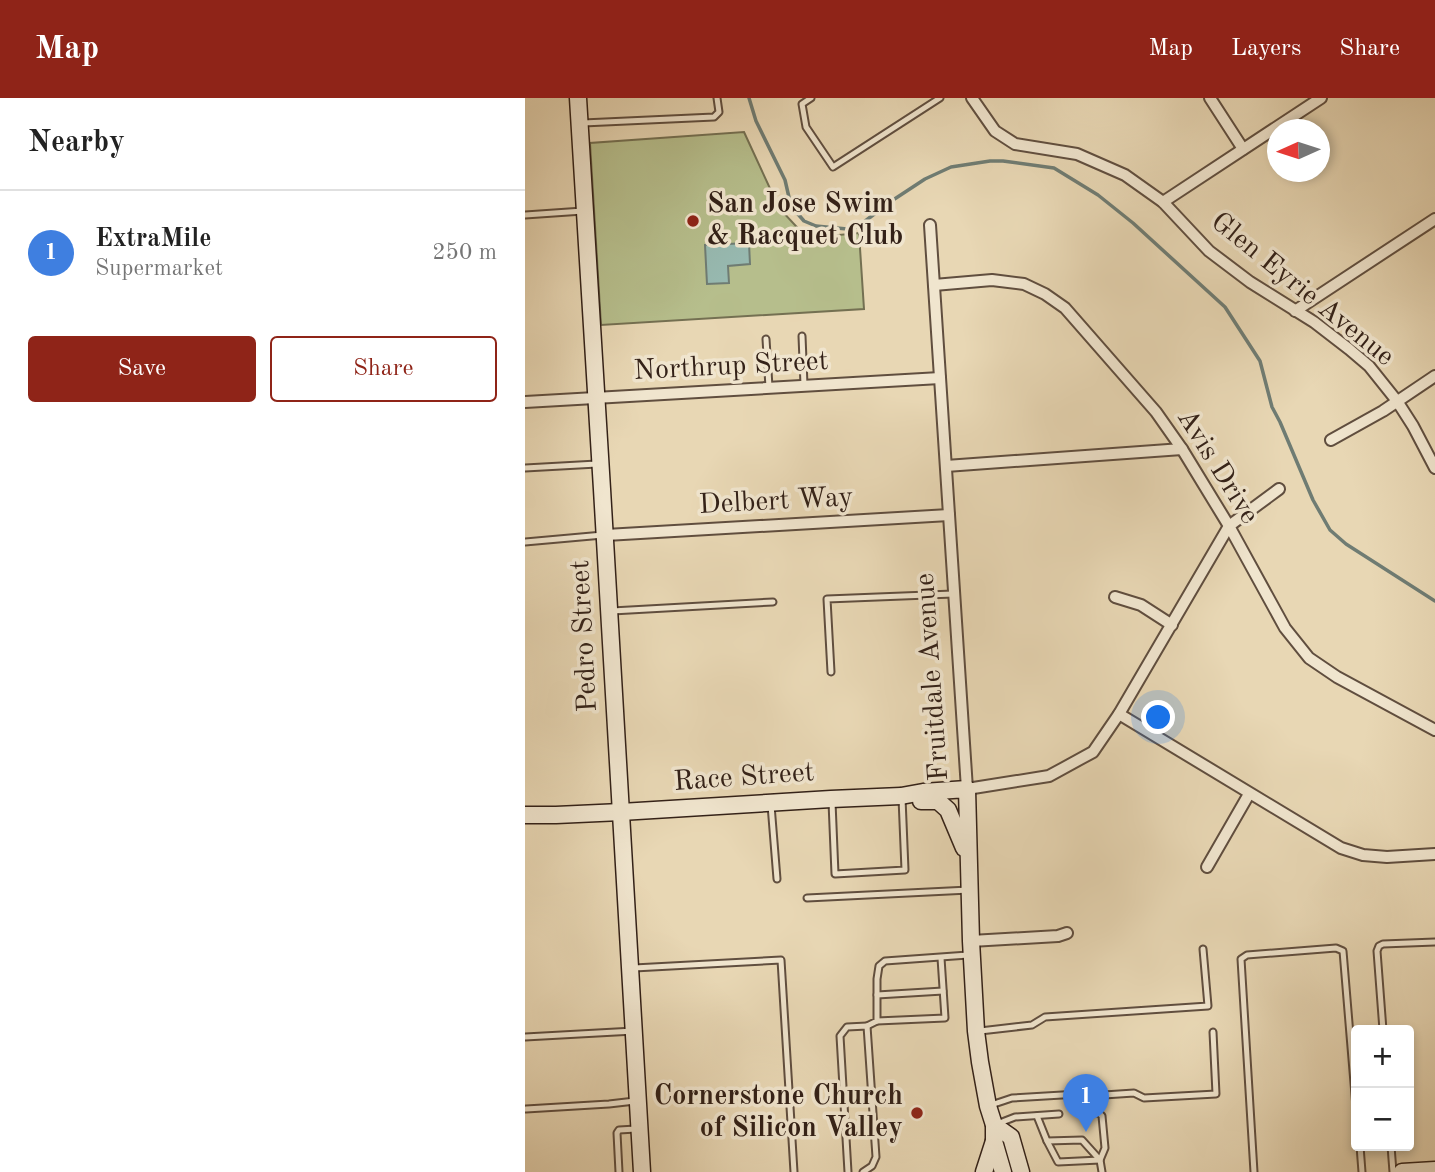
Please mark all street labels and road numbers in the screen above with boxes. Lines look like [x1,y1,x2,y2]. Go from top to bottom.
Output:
street label: Glen Eyrie Avenue [1205,208,1399,372]
street label: Northrup Street [633,348,829,386]
street label: Avis Drive [1171,405,1263,529]
street label: Delbert Way [698,484,854,520]
street label: Pedro Street [567,559,603,713]
street label: Fruitdale Avenue [912,572,954,782]
street label: Race Street [673,759,815,797]

